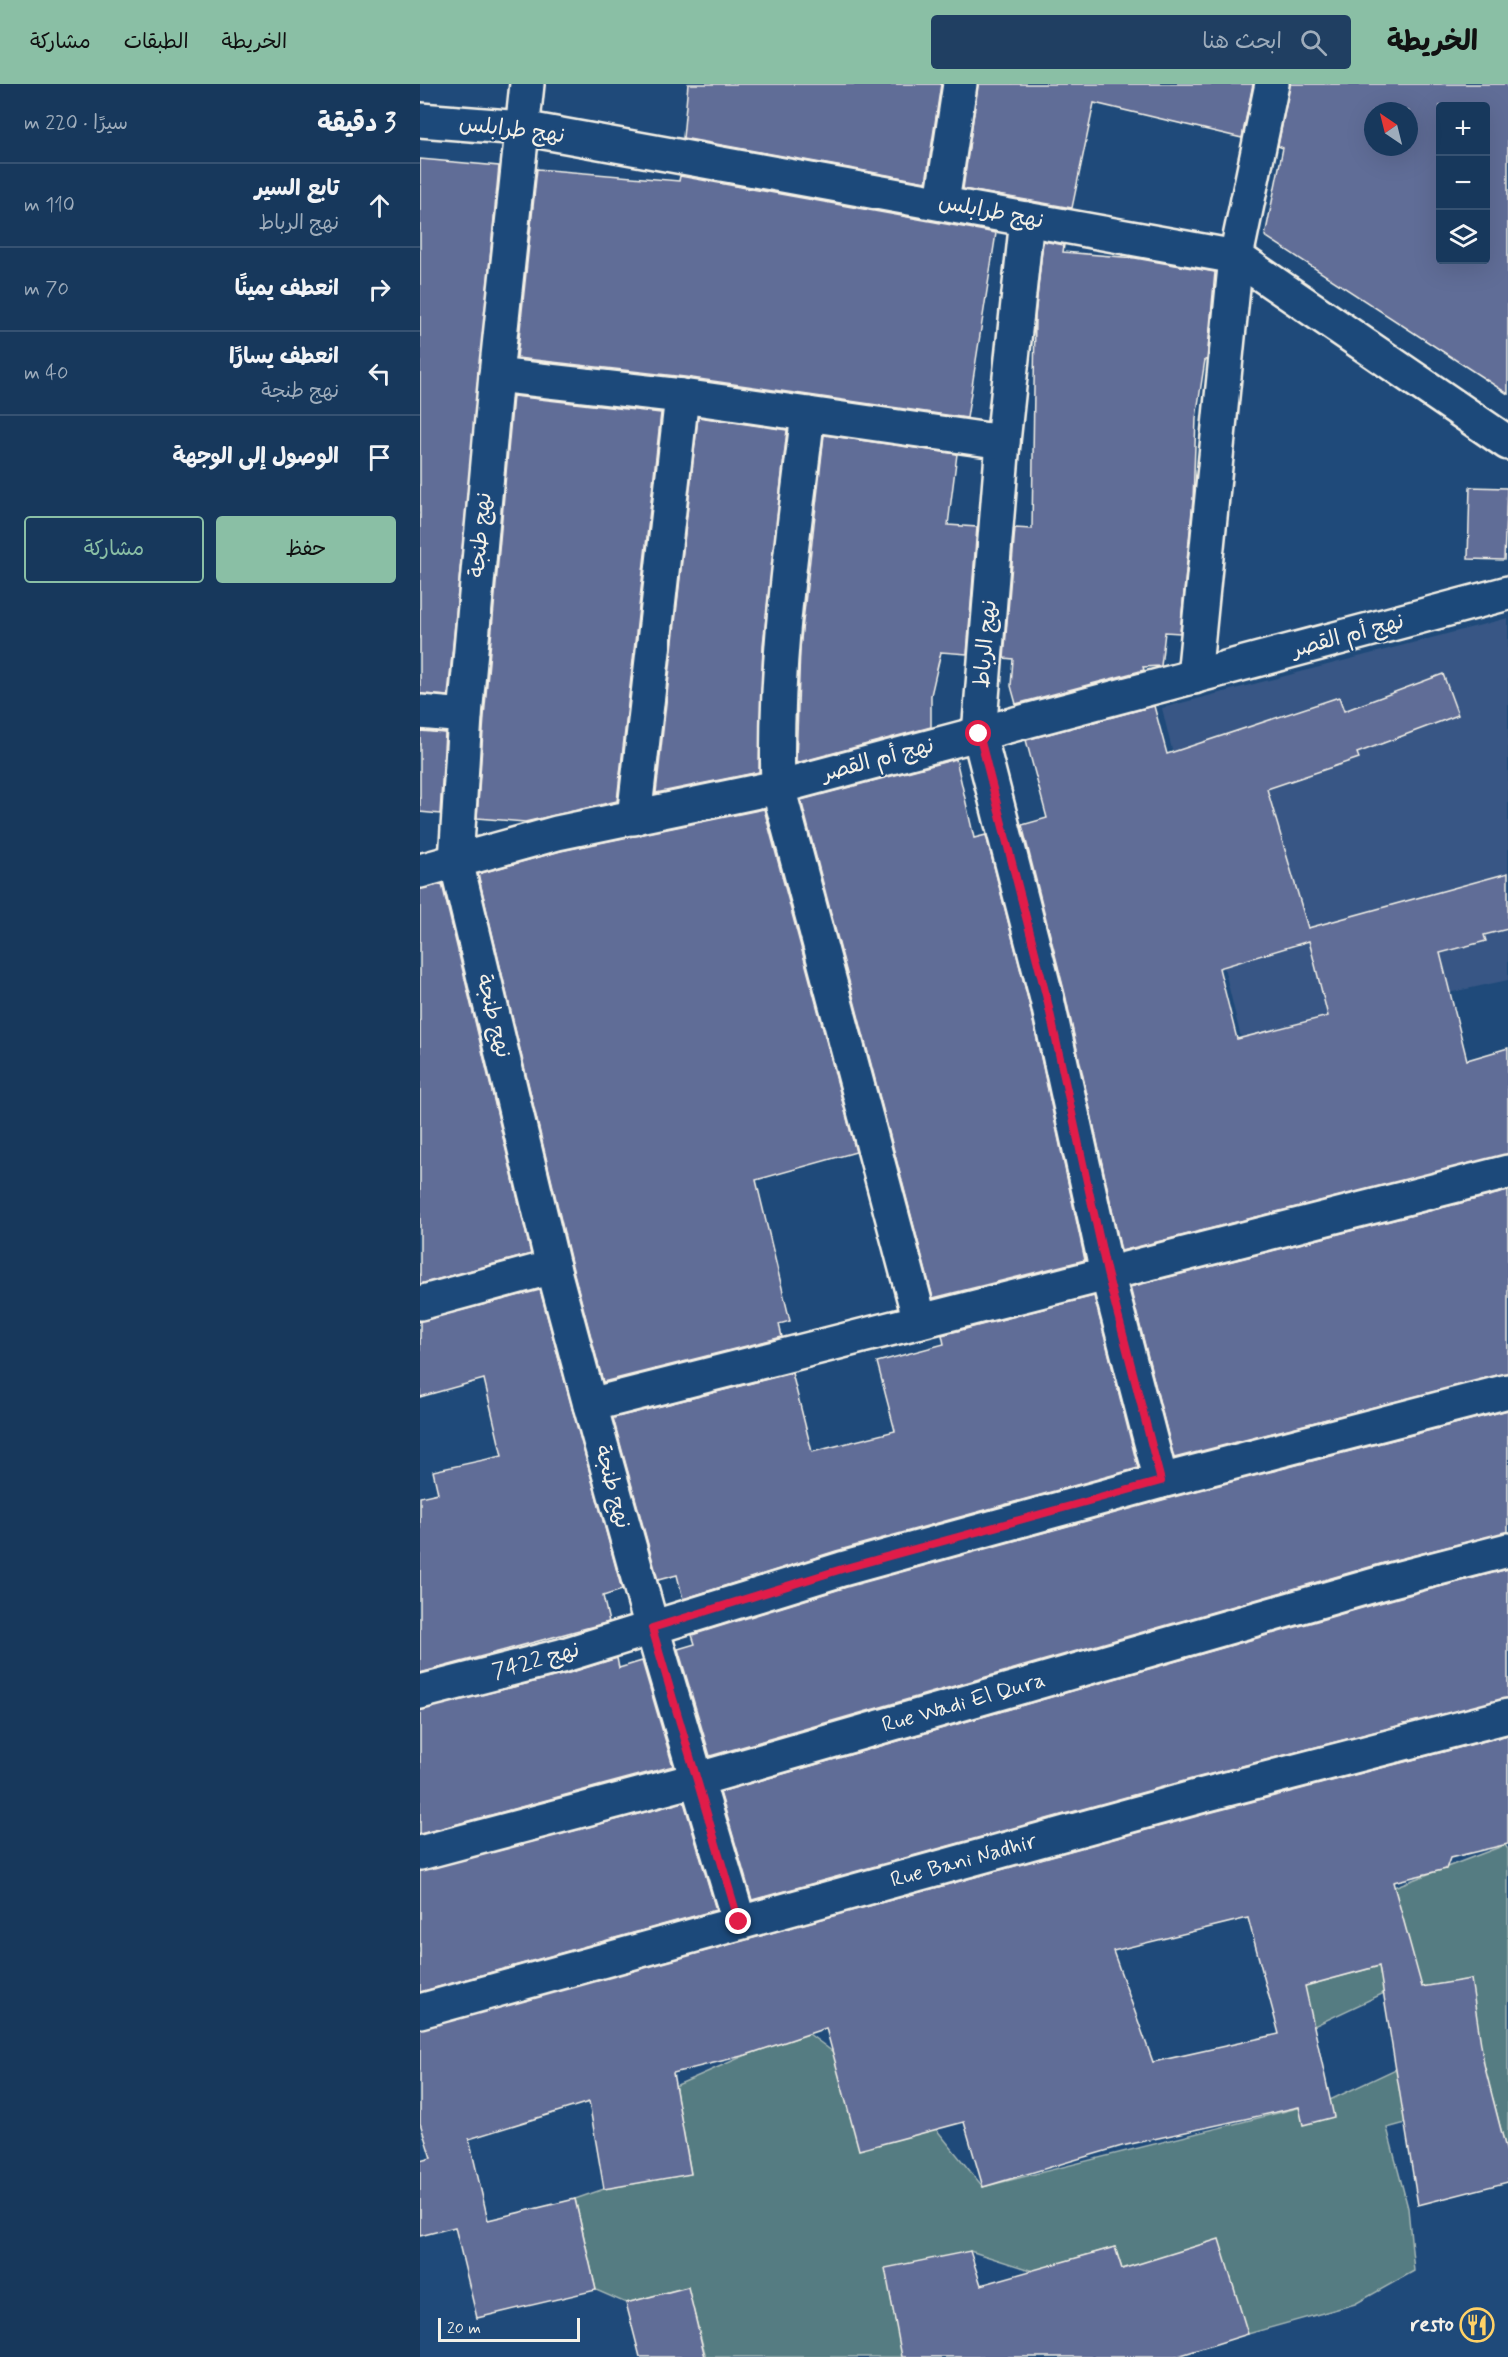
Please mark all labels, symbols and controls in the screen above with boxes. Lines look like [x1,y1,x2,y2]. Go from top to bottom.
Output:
search box [931,15,1351,69]
text: الخريطة [1387,24,1478,61]
icon: search [1297,26,1330,59]
text: مشاركة [30,28,91,56]
text: الطبقات [124,28,189,56]
text: الخريطة [222,28,287,56]
text: ابحث هنا [1202,28,1282,56]
north arrow [1364,102,1418,156]
map controls [1436,102,1490,264]
button: + [1436,102,1490,156]
text: 3 دقيقة [317,107,396,141]
text: سيرًا · 220 m [24,110,128,137]
street label: نهج طرابلس [458,110,566,150]
button: − [1436,156,1490,210]
text: تابع السير [255,175,339,203]
street label: نهج طرابلس [936,188,1046,236]
icon: ahead [363,189,396,222]
text: 110 m [24,192,75,219]
text: نهج الرباط [259,210,339,237]
button: layers [1436,210,1490,264]
icon: right [363,273,396,306]
text: انعطف يمينًا [235,275,339,303]
text: 70 m [24,276,69,303]
text: انعطف يسارًا [229,343,339,371]
icon: left [363,357,396,390]
text: 40 m [24,360,68,387]
text: نهج طنجة [261,378,339,405]
icon: arrive [363,441,396,474]
text: الوصول إلى الوجهة [172,443,339,471]
street label: نهج طنجة [463,491,499,579]
button: مشاركة [24,516,204,583]
button: حفظ [216,516,396,583]
street label: نهج الرباط [968,599,1004,689]
street label: نهج أم القصر [1287,607,1408,666]
route start [965,720,991,746]
street label: نهج أم القصر [817,731,938,790]
street label: نهج طنجة [469,971,517,1061]
street label: نهج طنجة [587,1442,637,1532]
street label: نهج 7422 [489,1636,583,1686]
street label: Rue Wadi El Qura [879,1666,1049,1740]
street label: Rue Bani Nadhir [887,1827,1041,1895]
route end [725,1908,751,1934]
restaurant icon: resto [1459,2307,1495,2343]
place label: resto [1411,2311,1454,2339]
scale bar [438,2315,580,2342]
text: 20 m [447,2318,481,2339]

